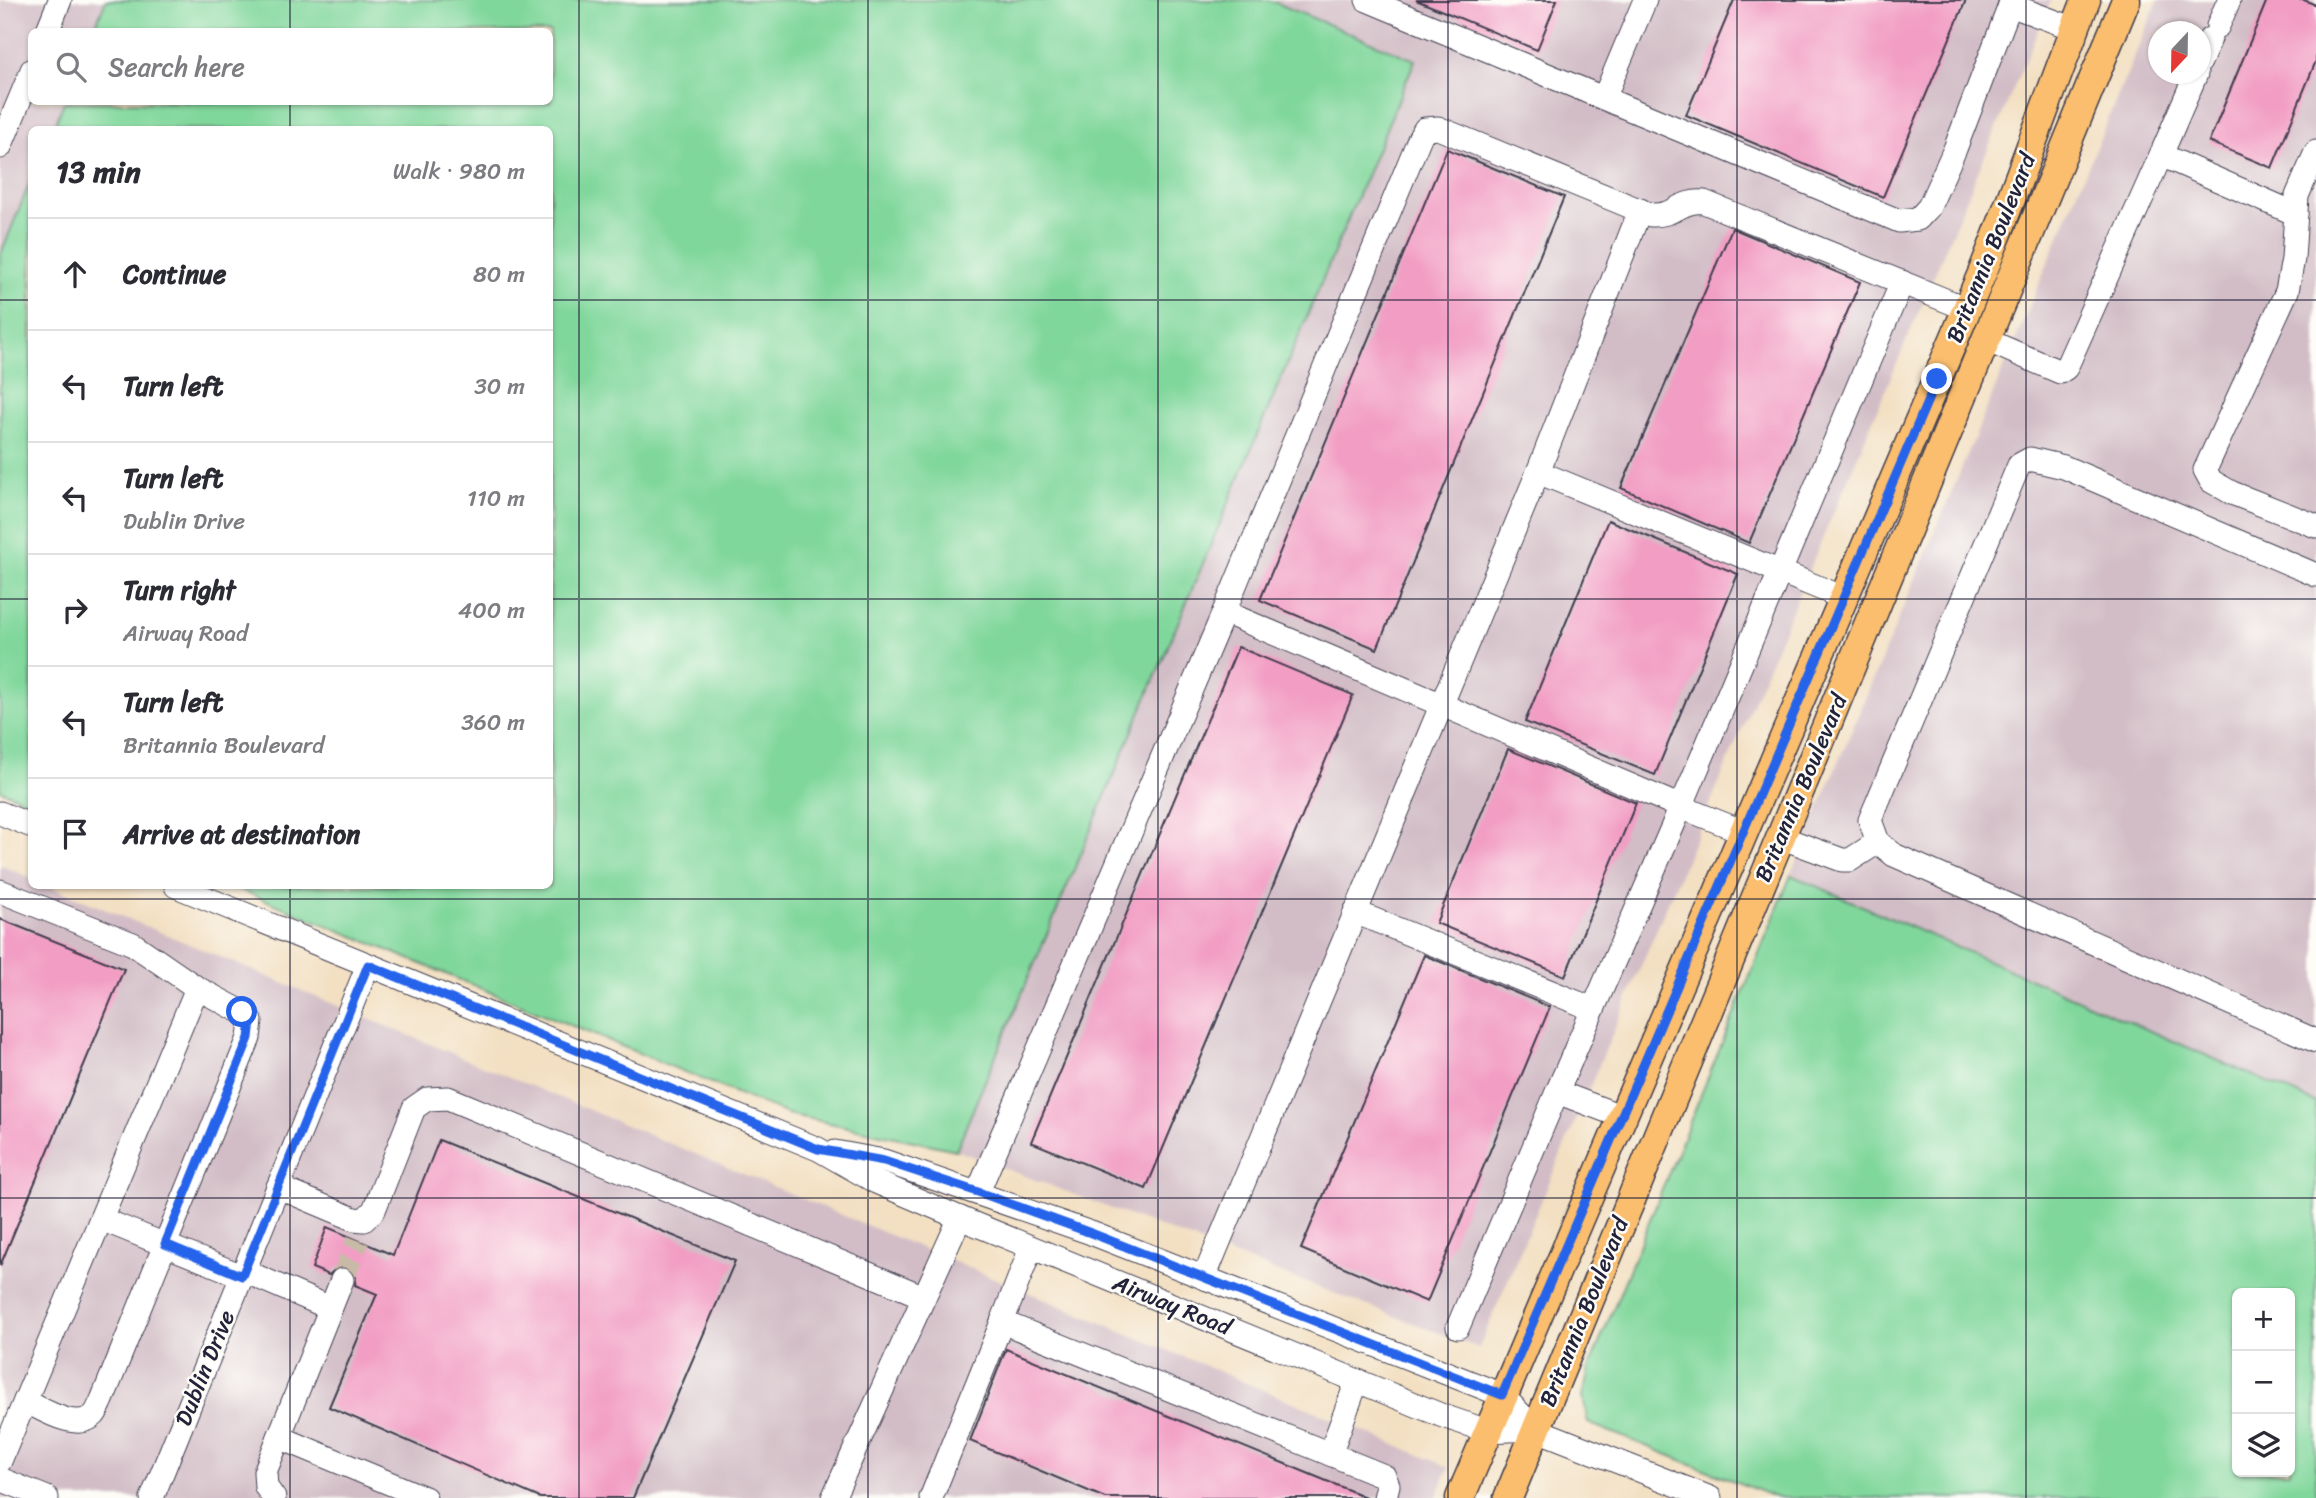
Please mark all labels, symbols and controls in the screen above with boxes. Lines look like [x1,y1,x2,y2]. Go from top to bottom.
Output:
north arrow [2148,21,2211,84]
search box [28,28,553,105]
text: Search here [108,44,245,90]
icon: search [52,48,90,86]
text: 13 min [56,145,141,199]
street label: Britannia Boulevard [1934,145,2048,349]
text: Walk · 980 m [393,151,525,192]
text: Continue [123,251,226,297]
text: 80 m [473,254,525,295]
icon: ahead [56,255,94,293]
text: Turn left [123,363,223,409]
route end [1921,363,1952,394]
text: 30 m [474,366,525,407]
icon: left [56,367,94,405]
text: Turn left [123,455,223,501]
text: 110 m [467,478,525,519]
icon: left [56,479,94,517]
text: Dublin Drive [123,501,245,542]
text: Turn right [123,567,236,613]
text: 400 m [458,590,525,631]
icon: right [56,591,94,629]
text: Airway Road [123,613,248,654]
text: Turn left [123,679,223,725]
street label: Britannia Boulevard [1743,686,1860,889]
text: 360 m [461,702,525,743]
icon: left [56,703,94,741]
text: Britannia Boulevard [123,725,324,766]
text: Arrive at destination [123,811,360,857]
icon: arrive [56,815,94,853]
route start [226,996,257,1027]
street label: Britannia Boulevard [1527,1209,1641,1413]
street label: Airway Road [1105,1262,1239,1348]
map controls [2232,1288,2295,1477]
button: + [2232,1288,2295,1351]
street label: Dublin Drive [163,1304,247,1432]
button: − [2232,1351,2295,1414]
button: layers [2232,1414,2295,1477]

